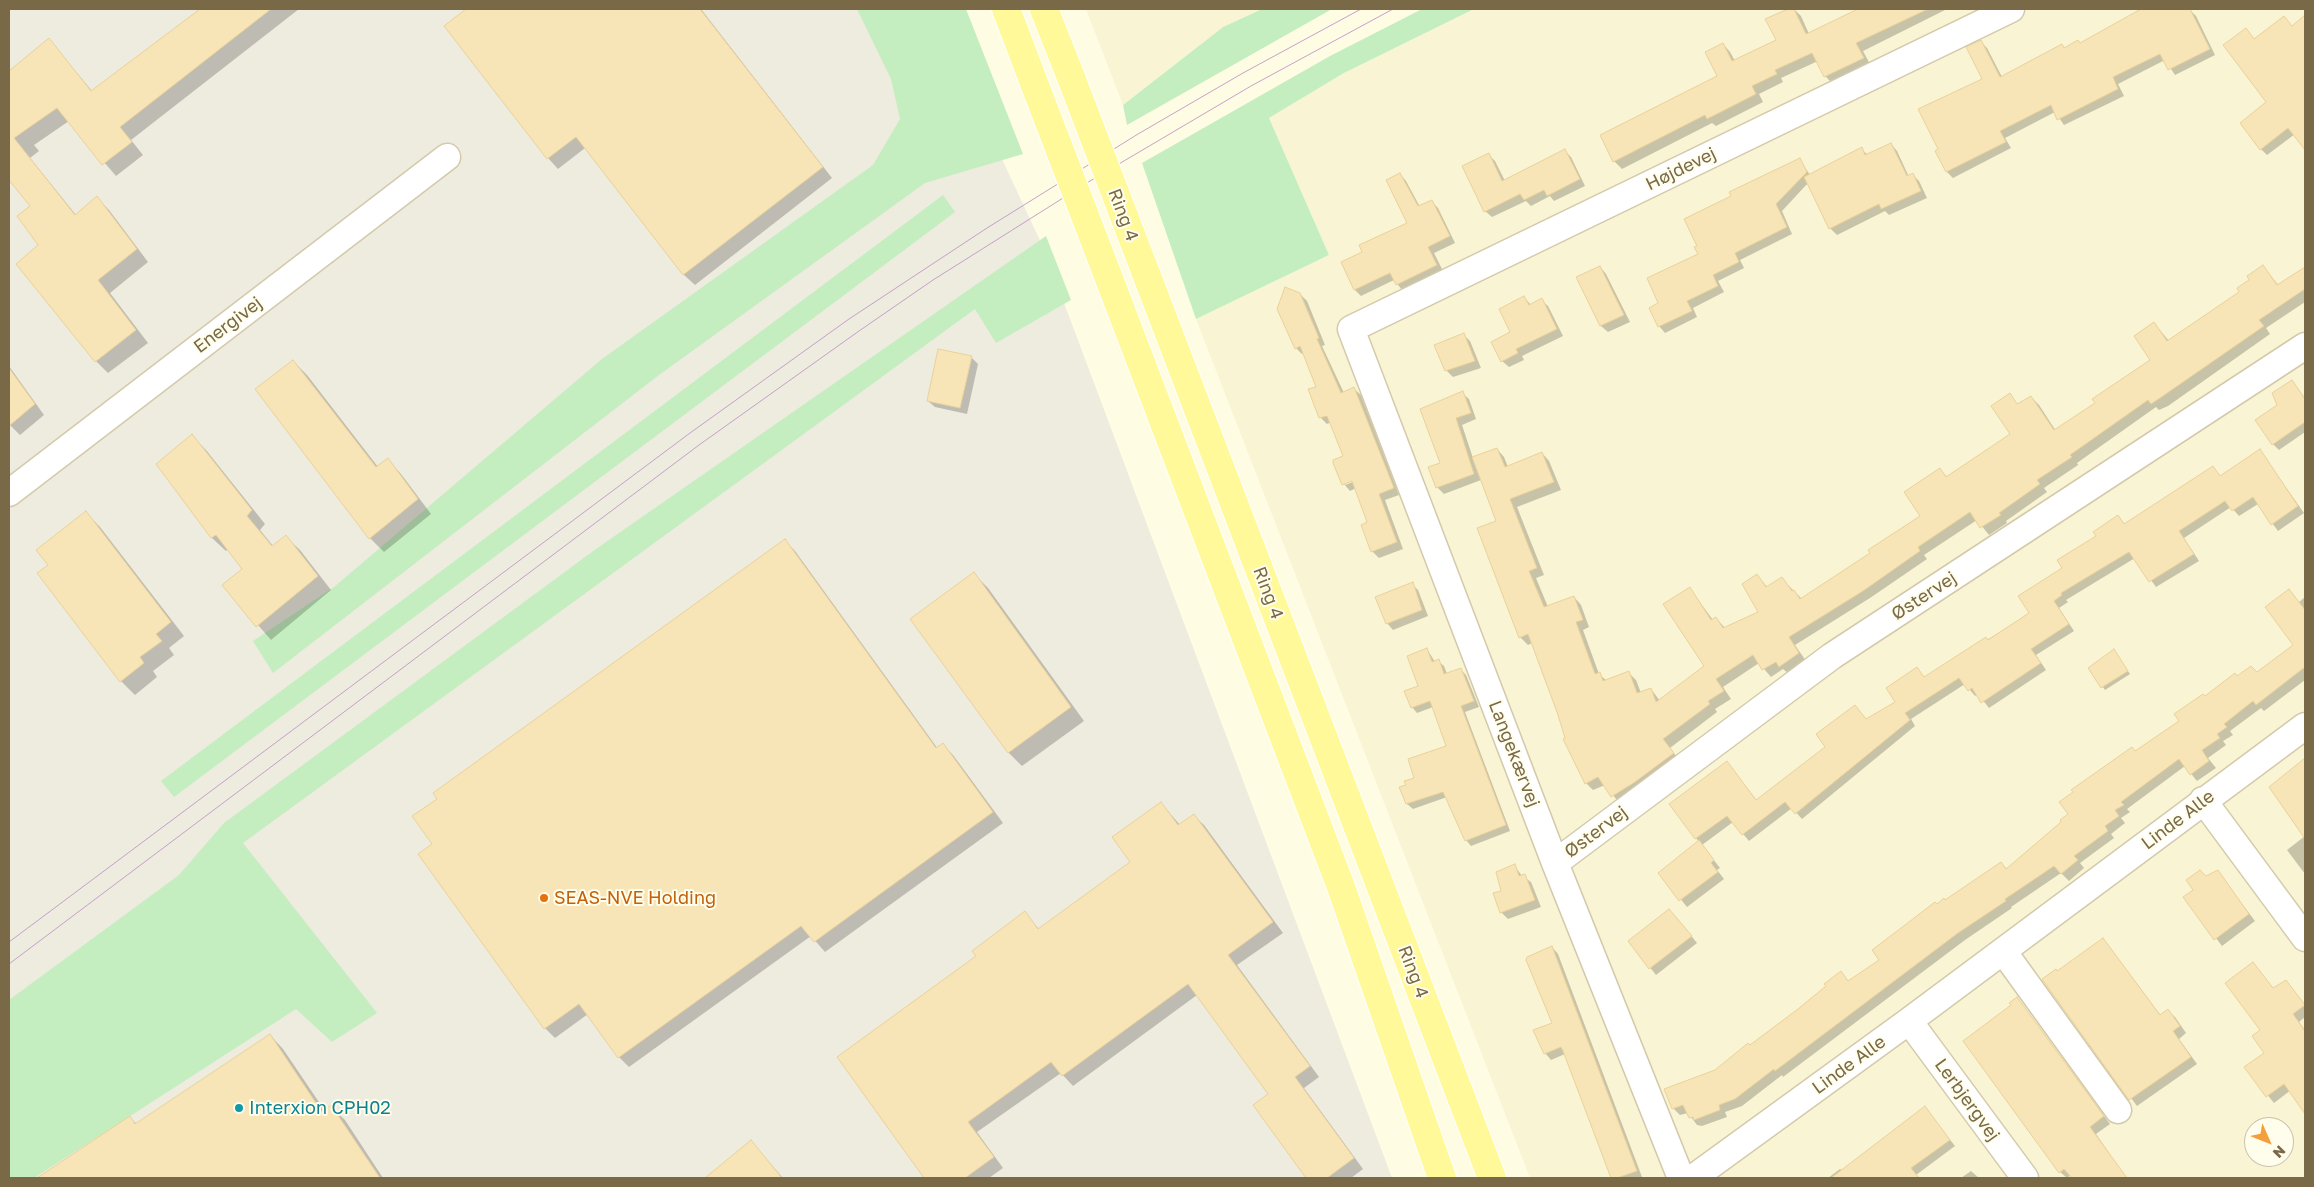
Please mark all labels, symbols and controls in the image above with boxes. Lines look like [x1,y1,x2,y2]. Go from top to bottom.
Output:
street label: Højdevej [1642,143,1720,195]
street label: Ring 4 [1103,186,1143,244]
street label: Energivej [189,292,267,358]
street label: Ring 4 [1248,564,1288,622]
street label: Østervej [1887,567,1961,625]
street label: Langekærvej [1484,698,1544,810]
street label: Linde Alle [2137,786,2219,854]
street label: Østervej [1560,801,1632,863]
place label: SEAS-NVE Holding [554,887,716,909]
marker: SEAS-NVE Holding [538,892,550,904]
street label: Ring 4 [1393,943,1433,1001]
street label: Linde Alle [1808,1031,1890,1099]
street label: Lerbjergvej [1930,1055,2004,1145]
place label: Interxion CPH02 [249,1097,391,1119]
marker: Interxion CPH02 [233,1102,245,1114]
north arrow [2244,1117,2294,1167]
text: N [2270,1142,2289,1162]

